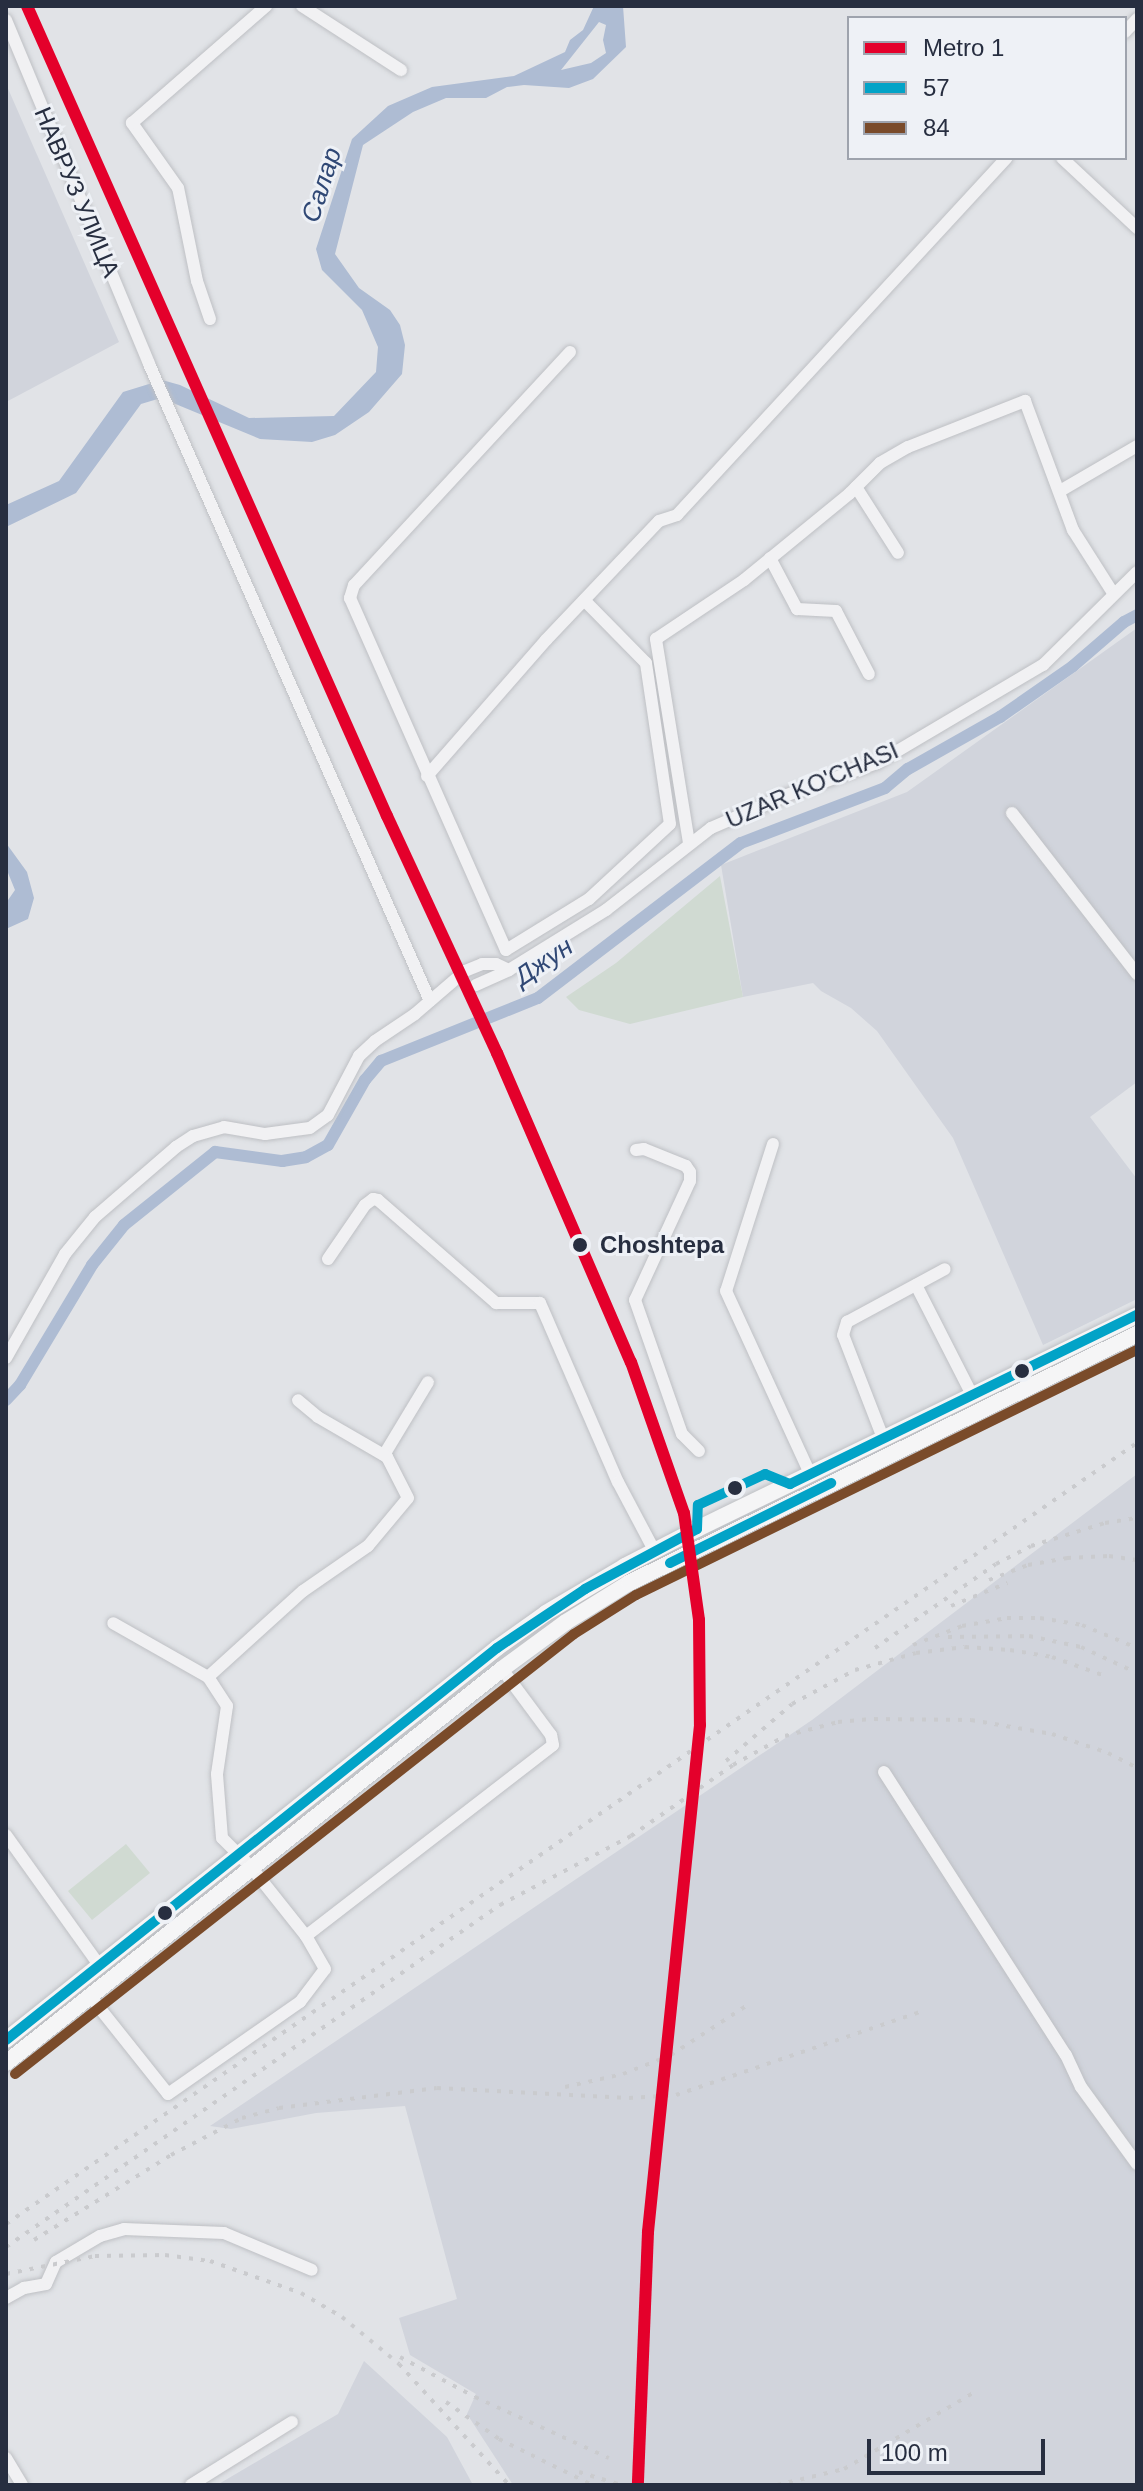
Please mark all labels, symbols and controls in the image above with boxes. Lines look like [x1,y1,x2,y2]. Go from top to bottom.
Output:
legend [847,16,1127,160]
text: Metro 1 [923,34,1004,61]
text: 57 [923,74,950,101]
street label: НАВРУЗ УЛИЦА [28,103,126,281]
text: 84 [923,114,950,141]
water label: Салар [295,144,349,226]
street label: UZAR KO'CHASI [721,736,903,834]
water label: Джун [509,931,579,993]
place label: Choshtepa [600,1231,724,1259]
marker: Choshtepa [567,1232,593,1258]
unlabelled marker [1014,1363,1030,1379]
unlabelled marker [727,1480,743,1496]
unlabelled marker [157,1905,173,1921]
scale bar [871,2423,1049,2473]
text: 100 m [881,2439,948,2466]

